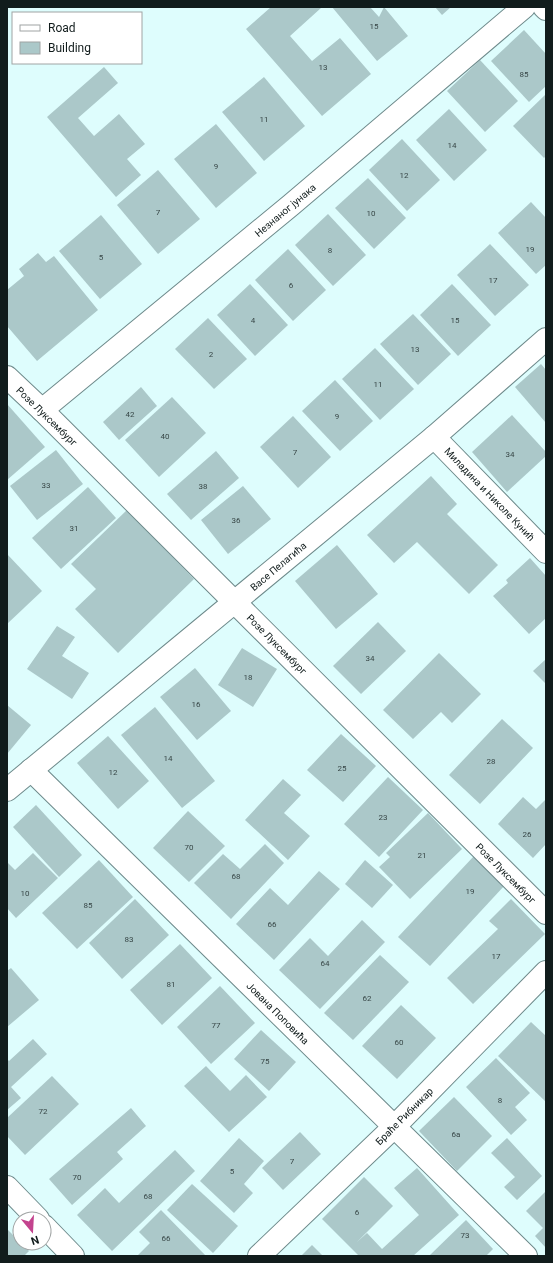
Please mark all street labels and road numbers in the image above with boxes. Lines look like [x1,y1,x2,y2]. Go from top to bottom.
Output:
street label: Незнаног јунака [253,182,318,239]
street label: Розе Луксембург [14,385,80,449]
street label: Миладина и Николе Кунић [442,446,537,543]
street label: Васе Пелагића [248,540,308,593]
street label: Розе Луксембург [244,612,309,677]
street label: Розе Луксембург [473,841,538,906]
street label: Јована Поповића [244,980,311,1047]
street label: Браће Рибникар [373,1085,436,1147]

